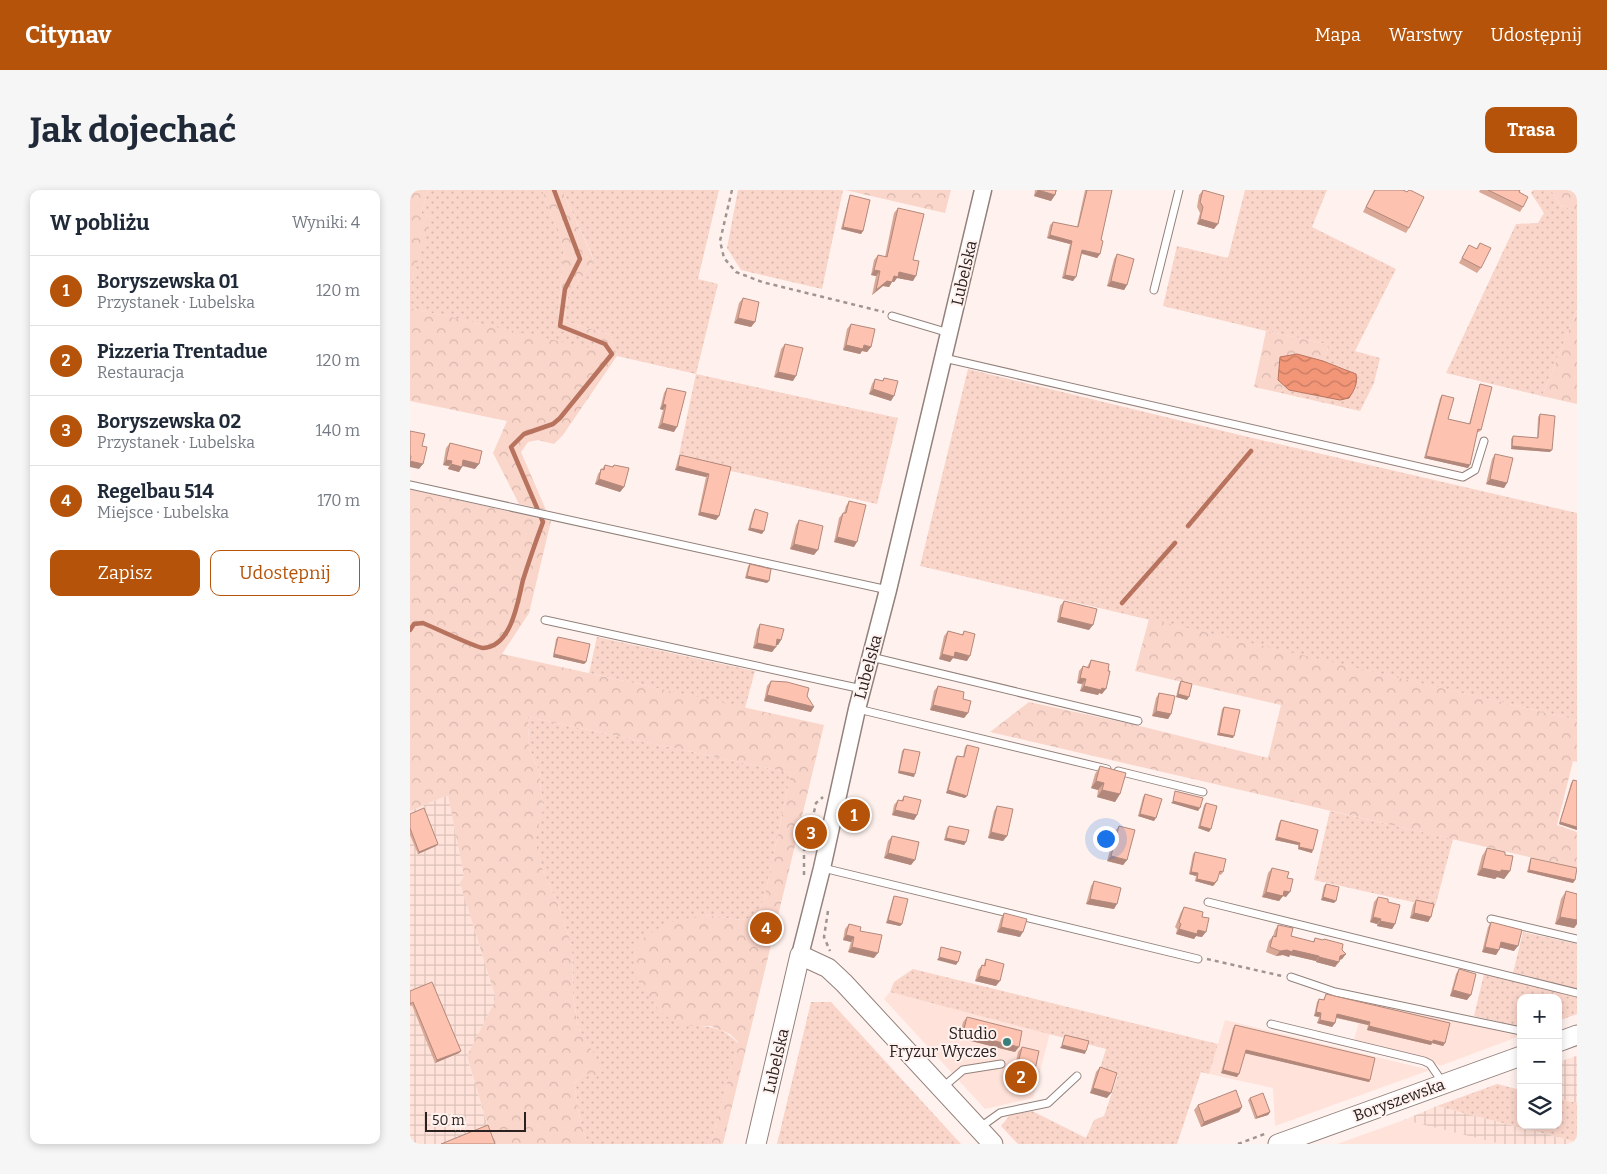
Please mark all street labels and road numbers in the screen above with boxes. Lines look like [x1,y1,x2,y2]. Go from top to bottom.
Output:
street label: Lubelska [947,238,981,307]
street label: Lubelska [850,632,886,701]
street label: Lubelska [759,1026,793,1095]
street label: Boryszewska [1351,1075,1448,1125]

